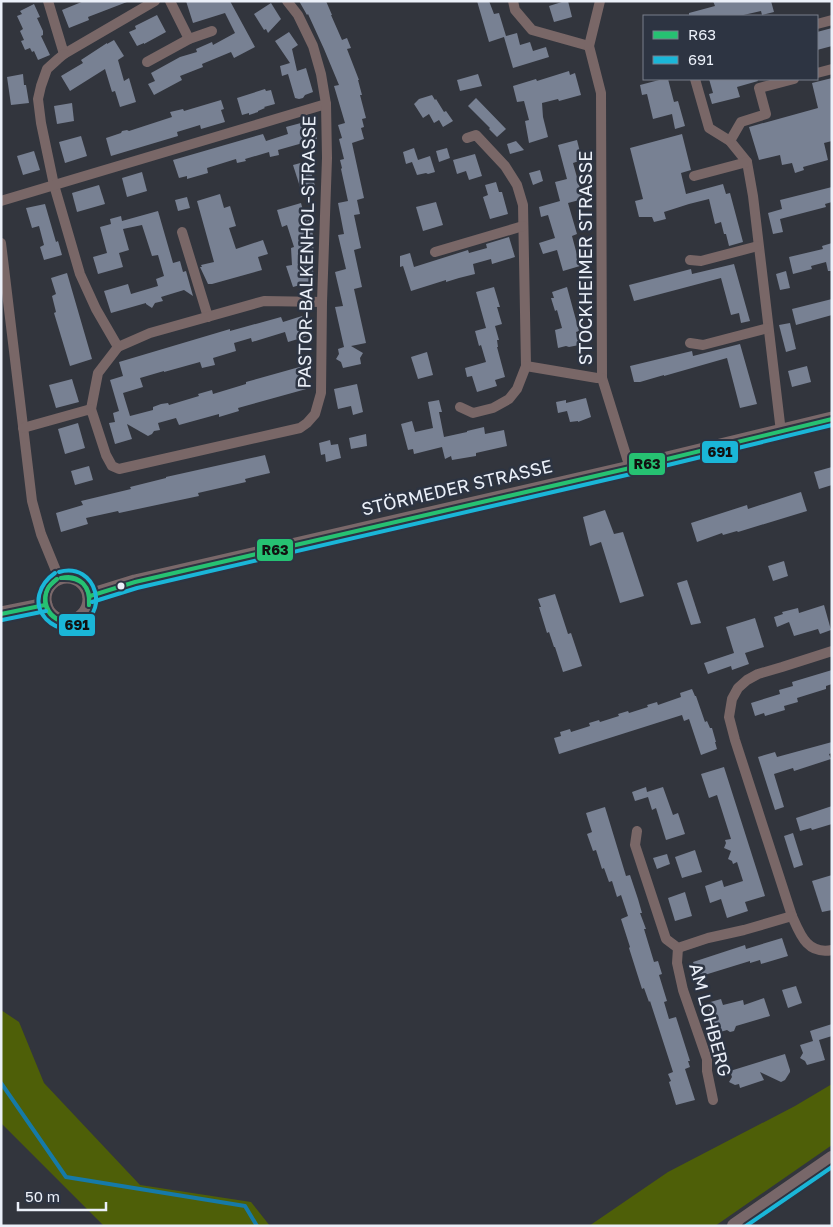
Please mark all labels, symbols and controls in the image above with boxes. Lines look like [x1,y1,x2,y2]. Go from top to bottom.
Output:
legend [643,15,818,80]
text: R63 [688,25,716,43]
text: 691 [688,50,713,68]
street label: PASTOR-BALKENHOL-STRASSE [293,116,319,388]
street label: STOCKHEIMER STRASSE [574,151,596,365]
line badge: 691 [701,440,739,464]
text: 691 [708,443,733,460]
line badge: R63 [628,452,666,476]
street label: STÖRMEDER STRASSE [359,454,554,520]
text: R63 [633,455,661,472]
line badge: R63 [256,538,294,562]
text: R63 [261,541,289,558]
unlabelled marker [116,581,126,591]
line badge: 691 [58,613,96,637]
text: 691 [65,616,90,633]
street label: AM LOHBERG [685,961,737,1079]
scale bar [18,1180,105,1212]
text: 50 m [25,1187,60,1205]

